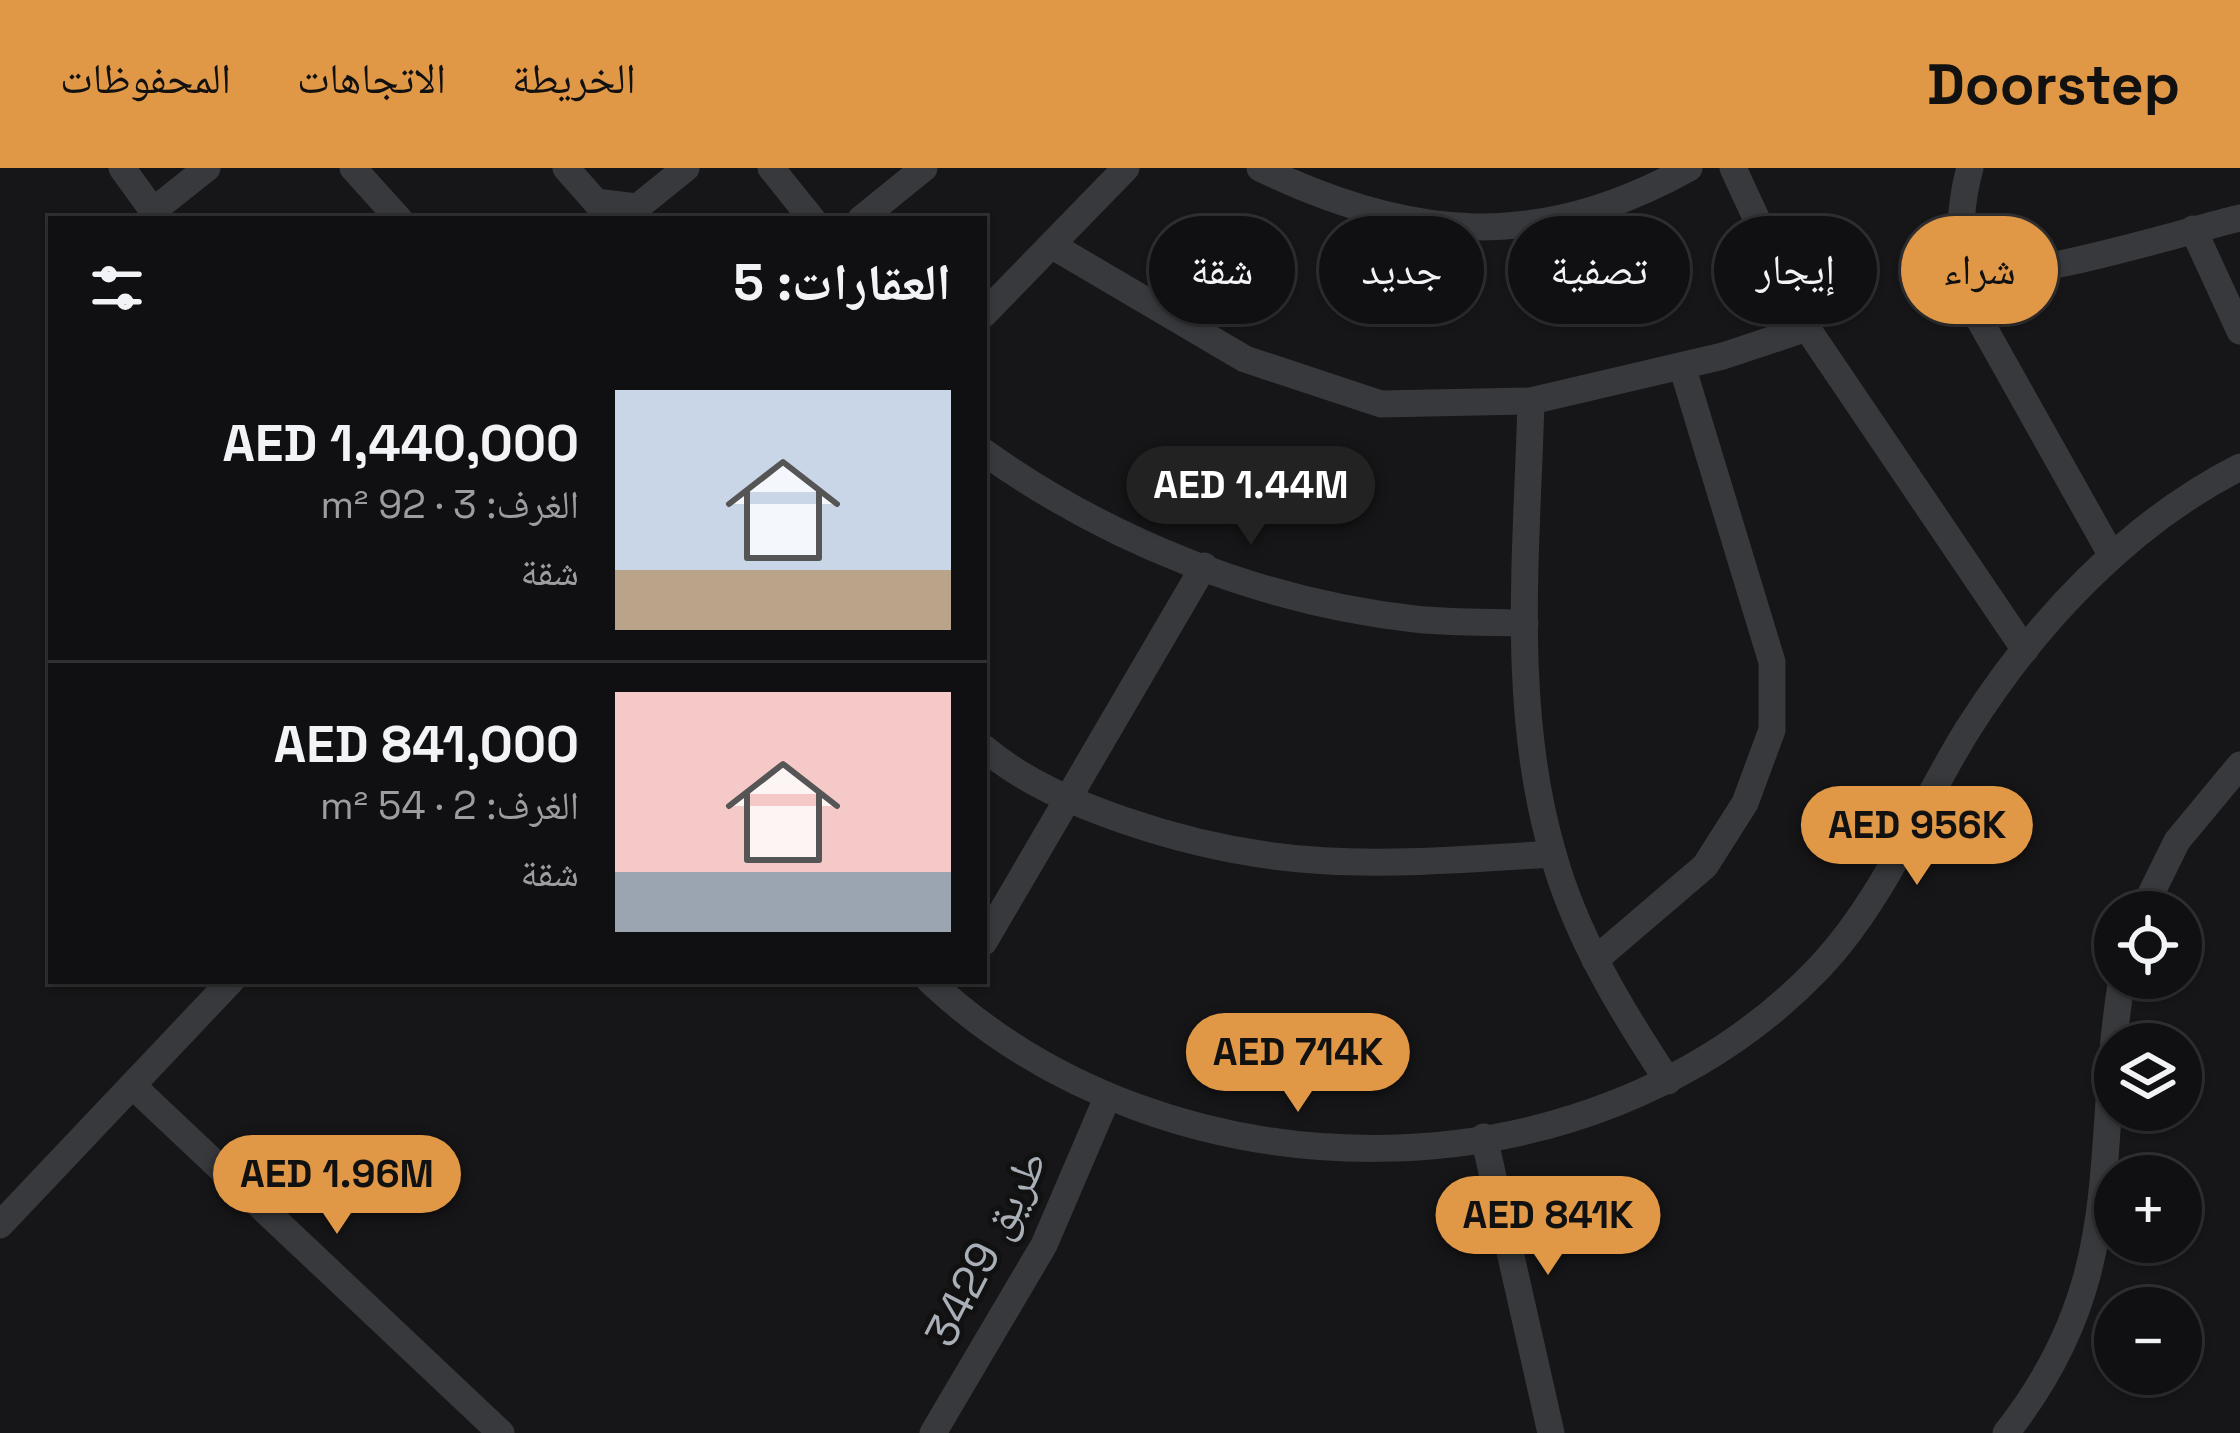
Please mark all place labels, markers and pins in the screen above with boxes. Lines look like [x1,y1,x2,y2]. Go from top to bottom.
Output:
pin: AED 1.44M [1114,446,1388,548]
pin: AED 956K [1793,786,2041,888]
pin: AED 714K [1174,1013,1422,1115]
pin: AED 1.96M [200,1135,474,1237]
pin: AED 841K [1424,1176,1672,1278]

